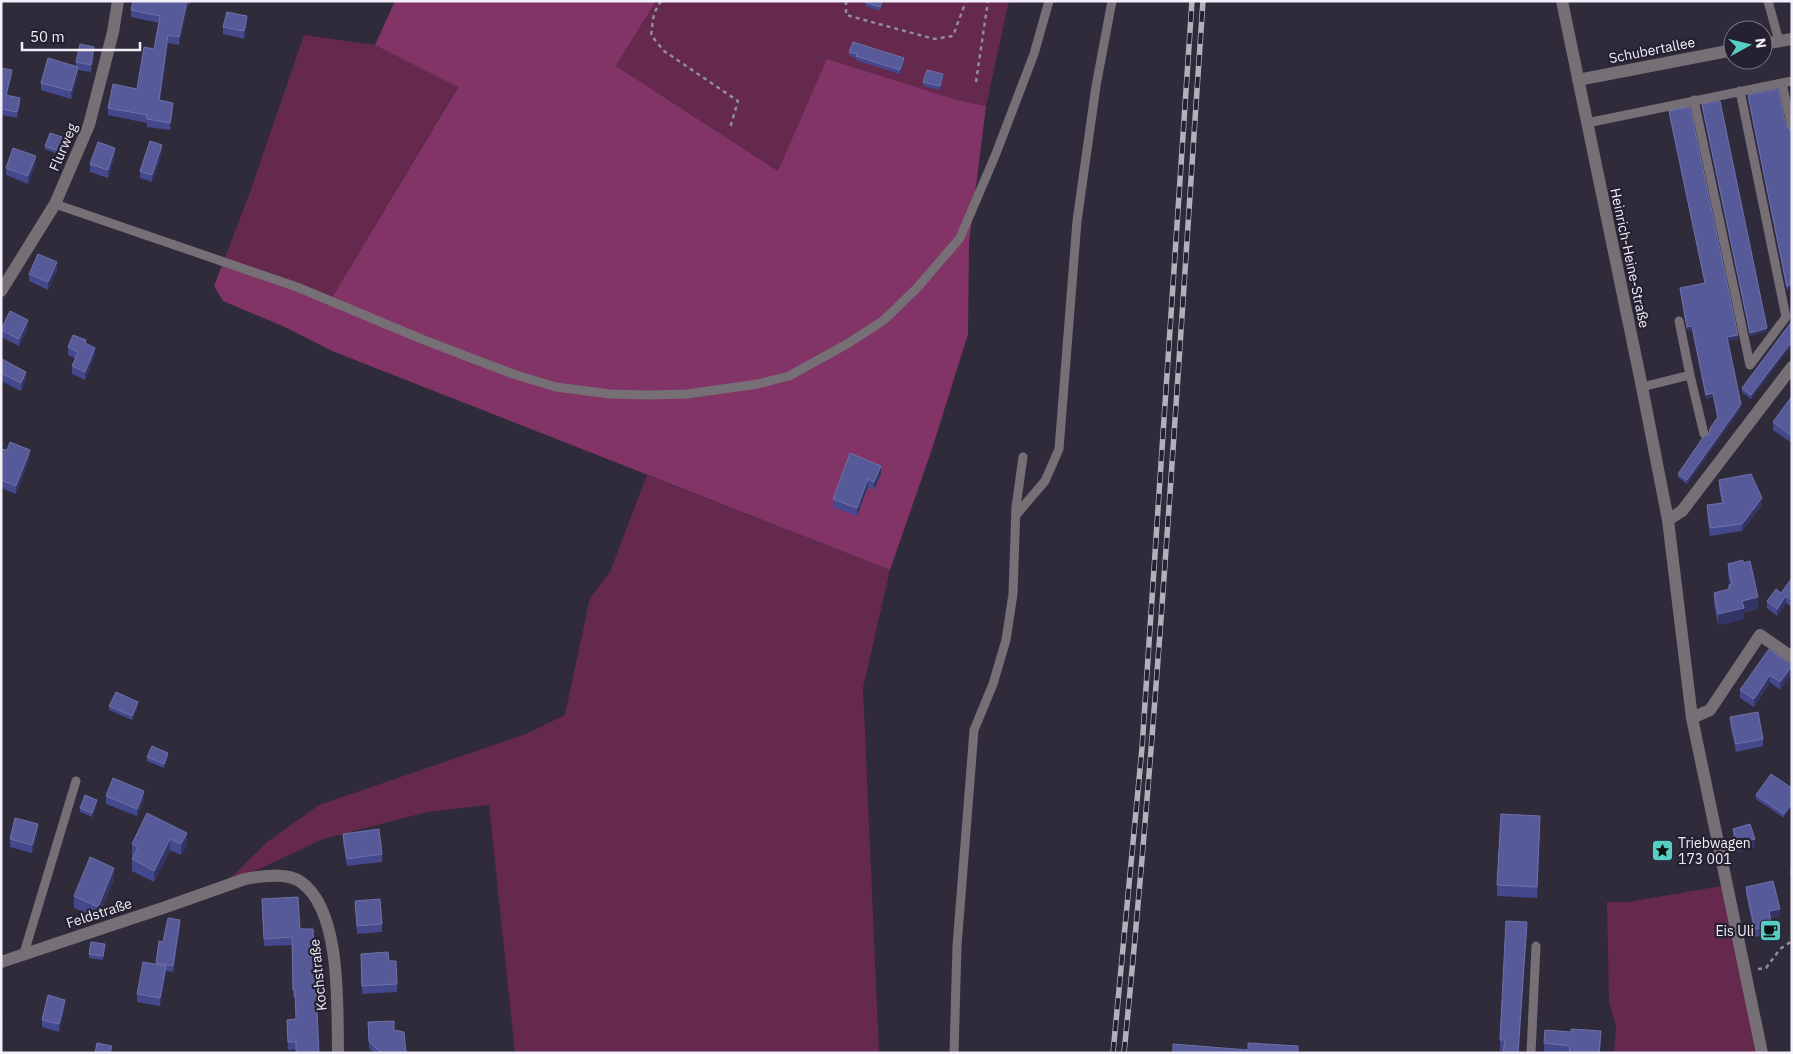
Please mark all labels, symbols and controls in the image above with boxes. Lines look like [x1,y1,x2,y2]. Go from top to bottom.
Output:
scale bar [22,20,140,52]
north arrow [1723,20,1773,70]
text: 50 m [30,27,65,46]
street label: Schubertallee [1607,33,1697,67]
text: N [1751,37,1770,49]
street label: Flurweg [45,120,81,174]
street label: Heinrich-Heine-Straße [1606,186,1654,330]
place label: Triebwagen 173 001 [1678,834,1751,868]
place icon: Triebwagen 173 001 [1650,839,1674,863]
street label: Feldstraße [64,894,134,932]
cafe icon: Eis Uli [1758,919,1782,943]
place label: Eis Uli [1715,922,1754,940]
street label: Kochstraße [305,938,331,1012]

